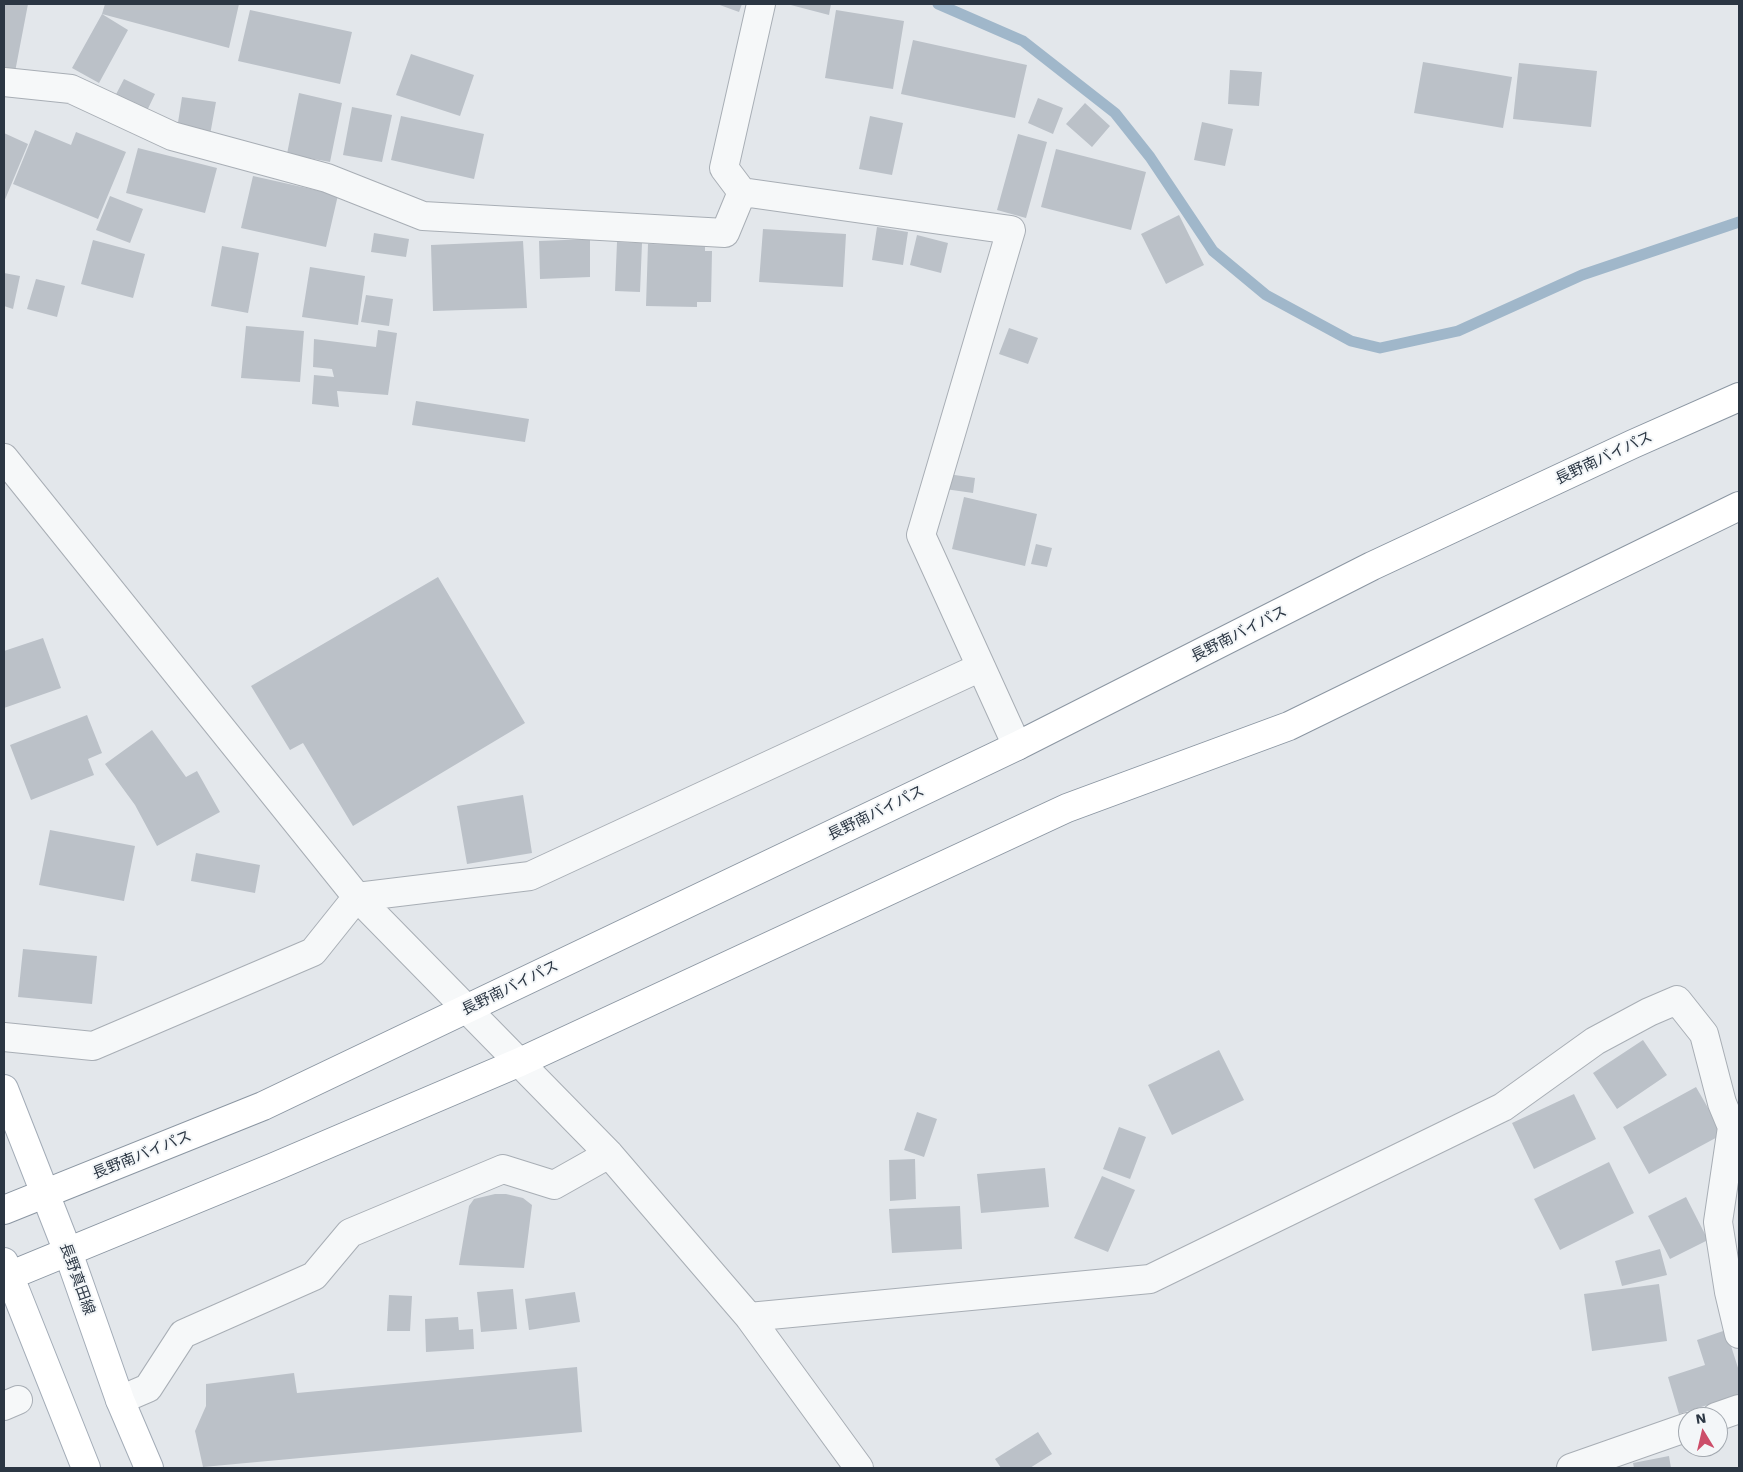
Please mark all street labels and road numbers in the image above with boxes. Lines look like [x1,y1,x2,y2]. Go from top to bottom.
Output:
street label: 長野南バイパス [1553,428,1655,488]
street label: 長野南バイパス [1188,602,1290,666]
street label: 長野南バイパス [825,782,927,844]
street label: 長野南バイパス [459,957,561,1019]
street label: 長野南バイパス [90,1127,194,1183]
street label: 長野真田線 [56,1241,98,1317]

